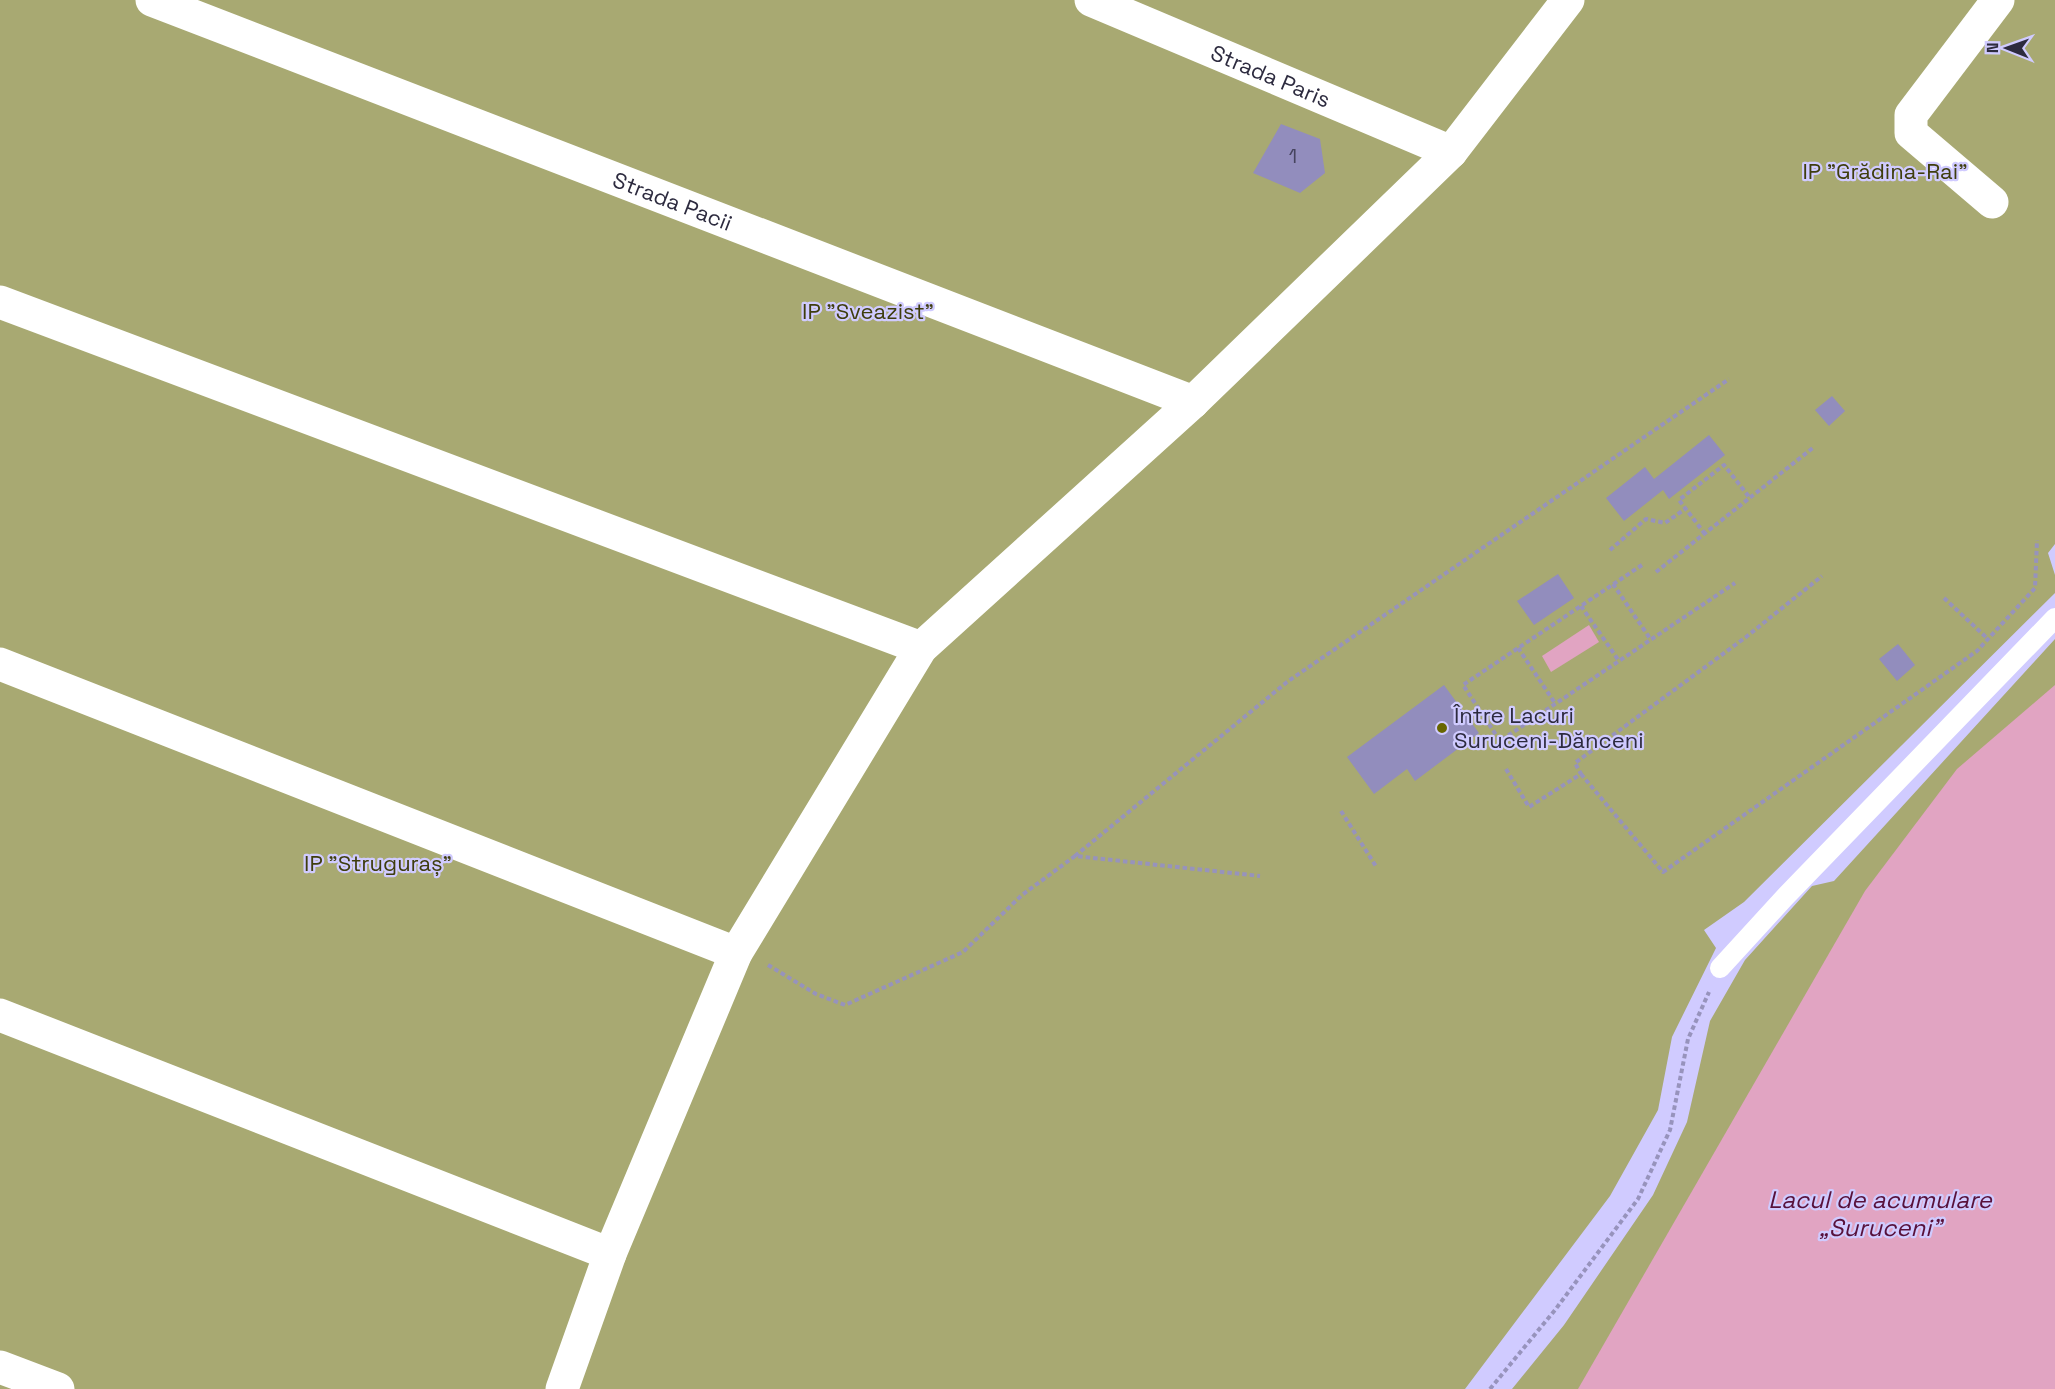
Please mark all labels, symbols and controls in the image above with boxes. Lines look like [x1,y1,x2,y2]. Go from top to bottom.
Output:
north arrow [1977,18,2037,78]
street label: Strada Paris [1207,38,1335,114]
text: N [1982,42,2003,53]
house number: 1 [1289,143,1297,169]
park label: IP "Grădina-Rai" [1803,157,1968,185]
street label: Strada Pacii [609,165,736,237]
park label: IP "Sveazist" [802,297,934,325]
place label: Între Lacuri Suruceni-Dănceni [1452,701,1644,754]
marker: Între Lacuri Suruceni-Dănceni [1435,721,1449,735]
park label: IP "Struguraș" [304,849,452,877]
water label: Lacul de acumulare „Suruceni” [1768,1184,1993,1243]

